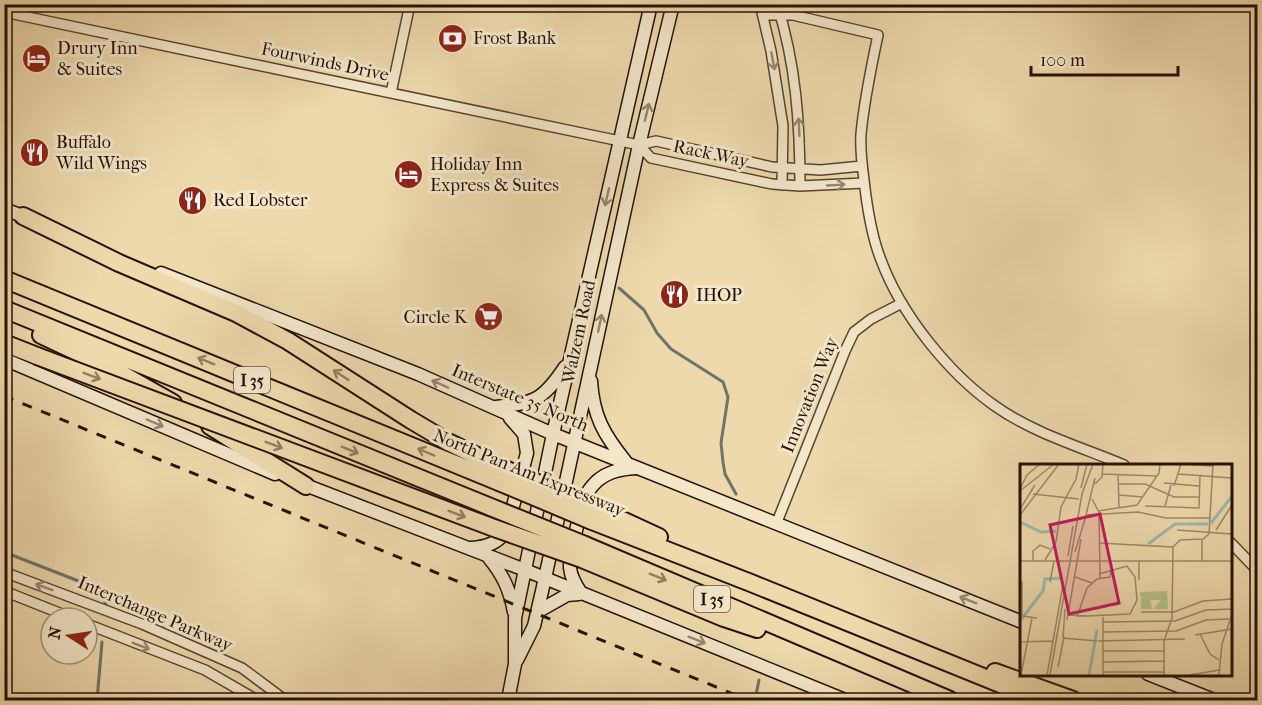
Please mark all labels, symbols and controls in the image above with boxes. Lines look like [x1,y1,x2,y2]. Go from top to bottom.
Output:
bank icon: Frost Bank [436,22,468,54]
place label: Frost Bank [473,28,557,49]
place label: Drury Inn & Suites [57,38,138,80]
street label: Fourwinds Drive [259,38,391,86]
scale bar [1031,39,1178,77]
hotel icon: Drury Inn & Suites [20,42,52,74]
text: 100 m [1040,50,1085,71]
one-way arrow [768,51,779,71]
one-way arrow [641,103,653,122]
one-way arrow [794,118,805,138]
place label: Buffalo Wild Wings [55,132,147,174]
restaurant icon: Buffalo Wild Wings [19,136,51,168]
street label: Rack Way [671,136,752,173]
place label: Holiday Inn Express & Suites [430,154,559,196]
hotel icon: Holiday Inn Express & Suites [393,158,425,190]
one-way arrow [825,179,845,190]
restaurant icon: Red Lobster [176,184,208,216]
one-way arrow [601,187,613,206]
place label: Red Lobster [213,190,308,211]
street label: Walzem Road [558,278,600,387]
restaurant icon: IHOP [659,279,691,311]
place label: IHOP [696,285,742,306]
supermarket icon: Circle K [472,301,504,333]
place label: Circle K [404,307,468,328]
one-way arrow [594,314,606,333]
street label: Innovation Way [777,333,843,456]
one-way arrow [198,355,216,366]
street label: Interstate 35 North [448,360,592,436]
road number: I 35 [234,367,270,393]
one-way arrow [333,369,349,381]
one-way arrow [82,372,101,383]
one-way arrow [432,378,450,389]
one-way arrow [145,418,164,429]
street label: North Pan Am Expressway [430,425,629,522]
one-way arrow [264,440,283,451]
one-way arrow [341,445,359,456]
one-way arrow [417,446,435,457]
inset map [1020,464,1232,675]
one-way arrow [447,509,466,520]
street label: Interchange Parkway [74,572,237,657]
one-way arrow [648,572,666,583]
one-way arrow [35,580,54,591]
road number: I 35 [694,586,730,612]
one-way arrow [959,594,978,605]
north arrow [39,606,99,666]
text: N [44,624,66,641]
one-way arrow [687,635,705,646]
one-way arrow [132,641,150,652]

